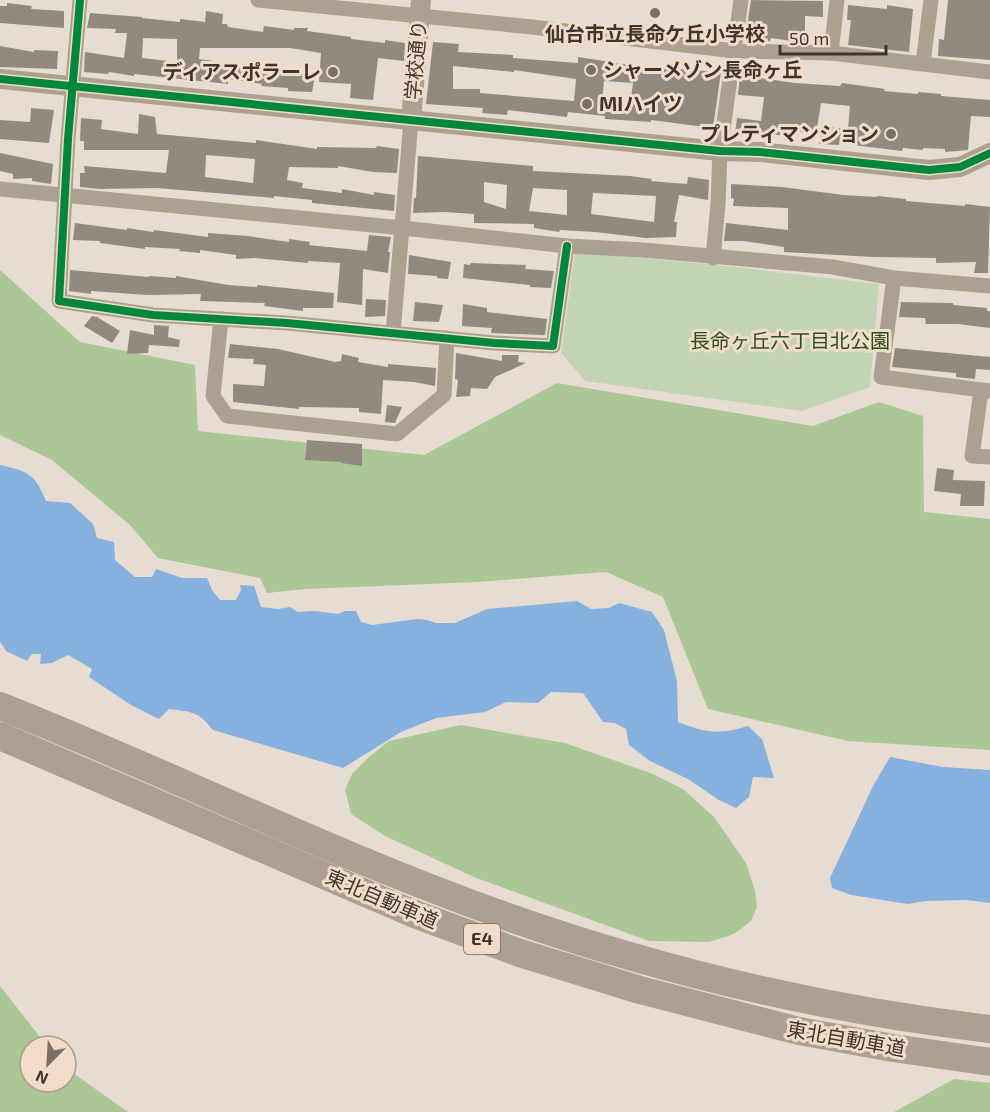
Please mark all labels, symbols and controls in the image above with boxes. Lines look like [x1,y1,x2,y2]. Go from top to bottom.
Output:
marker: 仙台市立長命ケ丘小学校 [648,6,662,20]
scale bar [780,18,886,56]
street label: 学校通り [400,19,430,101]
place label: 仙台市立長命ケ丘小学校 [545,21,765,45]
text: 50 m [789,27,829,49]
place label: シャーメゾン長命ヶ丘 [603,57,802,81]
place label: ディアスポラーレ [162,59,321,83]
marker: シャーメゾン長命ヶ丘 [584,63,598,77]
marker: ディアスポラーレ [326,65,340,79]
place label: MIハイツ [599,91,683,115]
marker: MIハイツ [580,97,594,111]
place label: プレティマンション [700,121,879,145]
marker: プレティマンション [884,127,898,141]
park label: 長命ヶ丘六丁目北公園 [690,328,890,352]
street label: 東北自動車道 [322,864,442,933]
road number: E4 [464,924,500,954]
street label: 東北自動車道 [785,1016,907,1060]
north arrow [18,1034,78,1094]
text: N [33,1067,51,1089]

